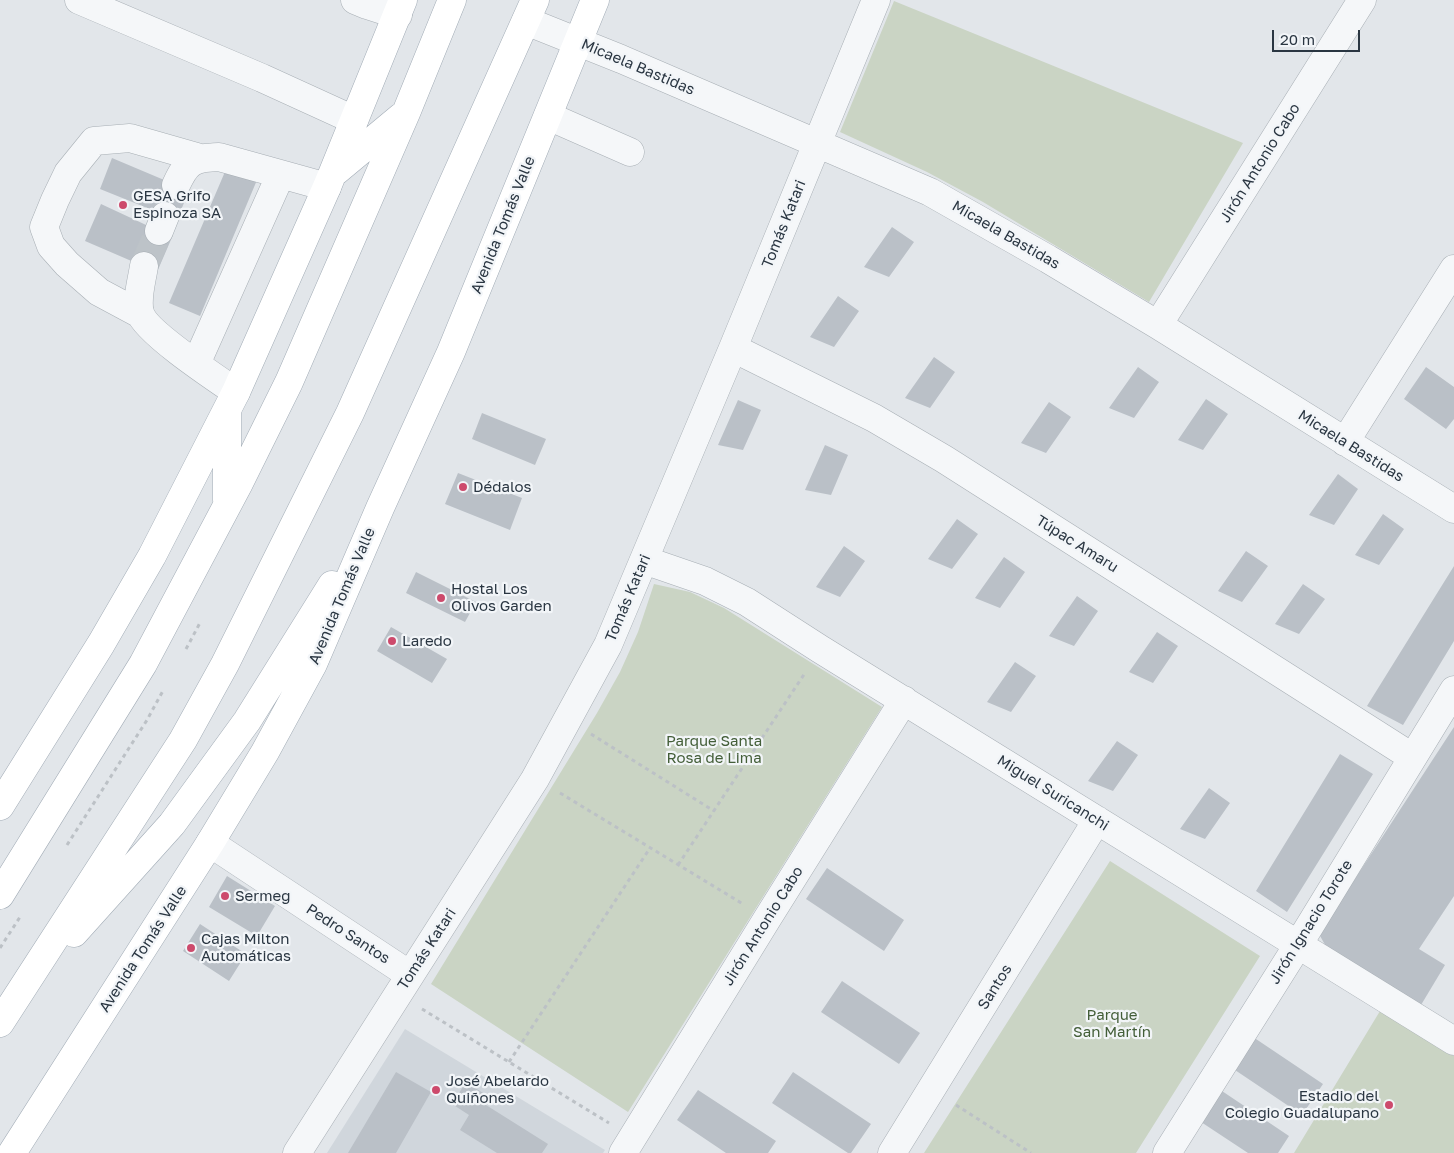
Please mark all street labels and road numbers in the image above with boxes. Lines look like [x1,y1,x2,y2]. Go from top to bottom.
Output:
street label: Micaela Bastidas [579,35,697,99]
street label: Jirón Antonio Cabo [1216,100,1304,226]
street label: Avenida Tomás Valle [467,154,539,296]
street label: Tomás Katari [758,177,810,271]
street label: Micaela Bastidas [949,197,1063,273]
street label: Micaela Bastidas [1295,406,1407,486]
street label: Túpac Amaru [1033,512,1121,576]
street label: Avenida Tomás Valle [305,525,379,667]
street label: Tomás Katari [601,552,655,644]
street label: Miguel Suricanchi [994,751,1112,835]
street label: Jirón Ignacio Torote [1265,857,1357,987]
street label: Jirón Antonio Cabo [719,863,807,989]
street label: Avenida Tomás Valle [95,883,191,1015]
street label: Pedro Santos [303,900,393,968]
street label: Tomás Katari [394,905,460,993]
street label: Santos [974,961,1016,1013]

